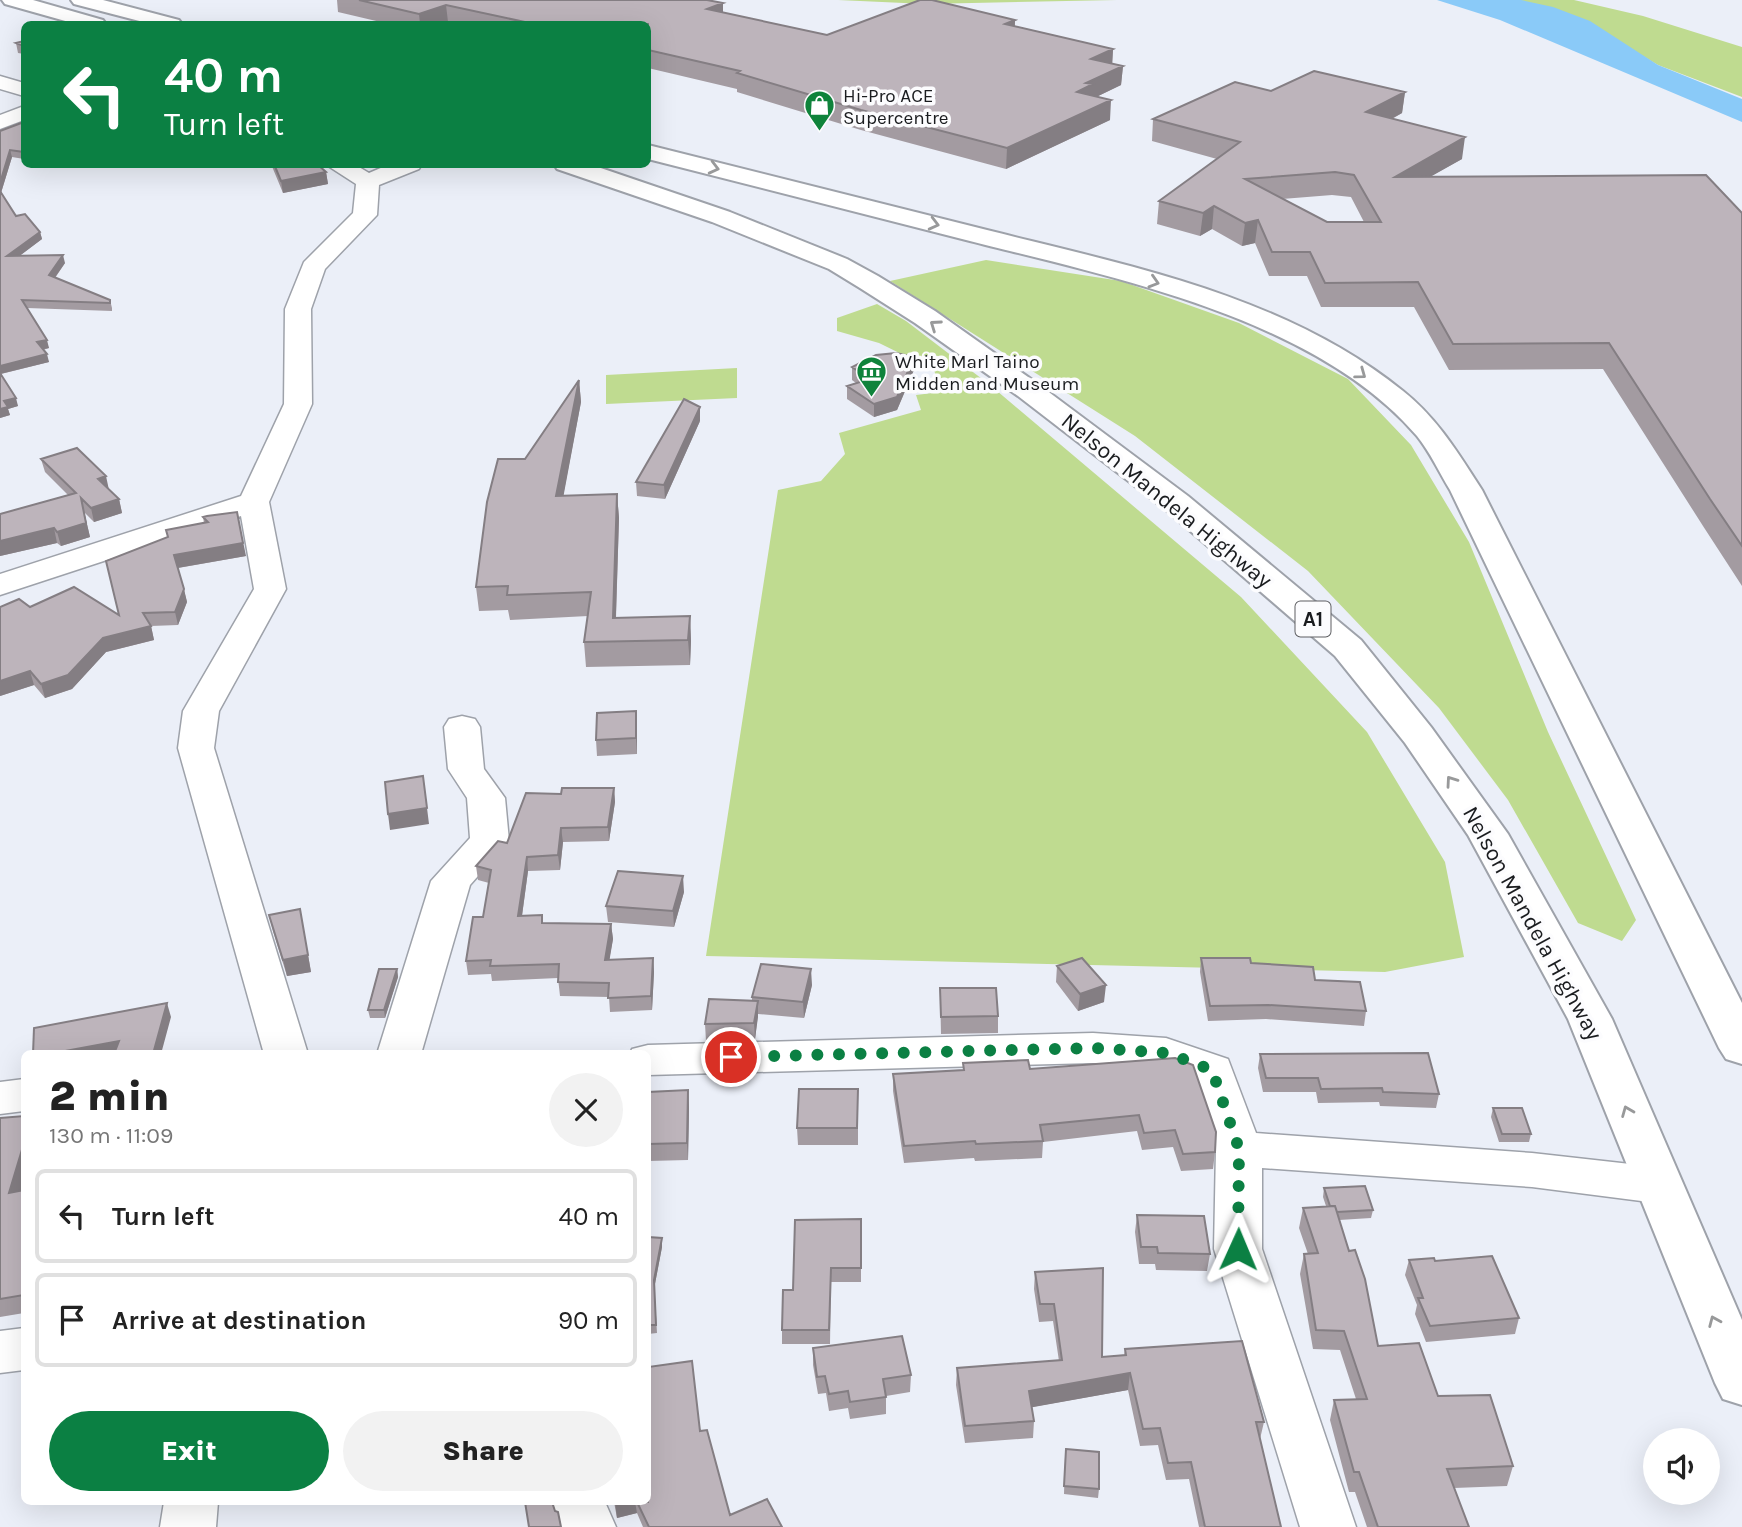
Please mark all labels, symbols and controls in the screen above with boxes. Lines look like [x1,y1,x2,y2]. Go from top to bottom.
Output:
text: 40 m [164,47,283,104]
icon: left [49,49,140,140]
place label: Hi-Pro ACE Supercentre [843,85,949,129]
shop icon: Hi-Pro ACE Supercentre [803,89,837,133]
text: Turn left [164,106,284,143]
one-way arrow [708,160,720,174]
one-way arrow [928,216,940,230]
one-way arrow [1148,273,1160,288]
one-way arrow [930,321,943,333]
place label: White Marl Taino Midden and Museum [895,351,1079,395]
museum icon: White Marl Taino Midden and Museum [855,355,889,399]
one-way arrow [1353,366,1366,378]
street label: Nelson Mandela Highway [1056,407,1278,594]
road number: A1 [1296,602,1330,636]
one-way arrow [1447,776,1459,789]
street label: Nelson Mandela Highway [1457,802,1608,1045]
pin [701,1027,761,1087]
icon: arrive [712,1038,750,1076]
text: 2 min [49,1071,169,1121]
button: close [549,1073,623,1147]
one-way arrow [1621,1105,1635,1118]
text: 130 m · 11:09 [49,1122,173,1149]
icon: left [53,1197,91,1235]
text: Turn left [112,1201,214,1232]
text: 40 m [559,1201,619,1232]
position arrow [1201,1212,1275,1286]
icon: arrive [53,1301,91,1339]
text: Arrive at destination [112,1305,366,1336]
text: 90 m [558,1305,619,1336]
one-way arrow [1709,1315,1723,1327]
button: Exit [49,1411,329,1491]
button: Share [343,1411,623,1491]
map controls [1643,1428,1720,1505]
button: sound [1643,1428,1720,1505]

